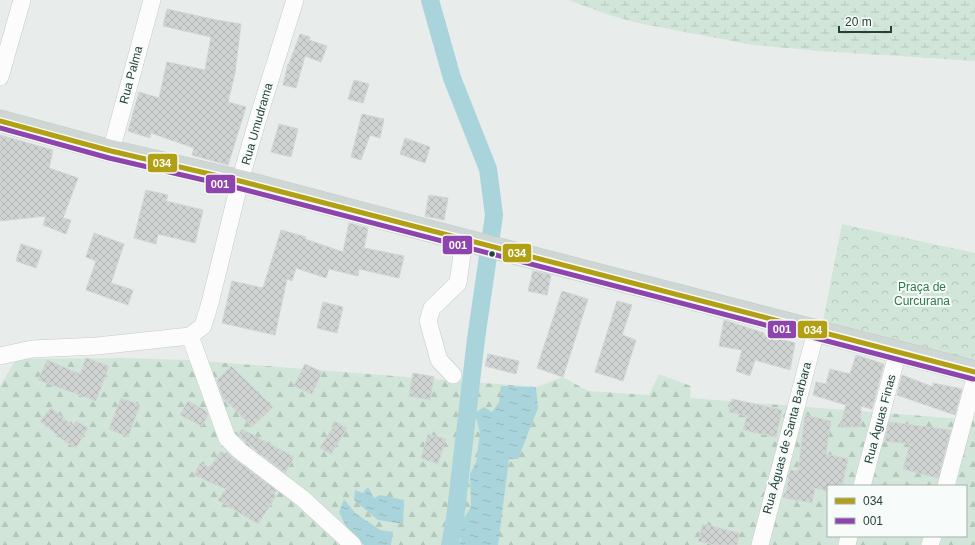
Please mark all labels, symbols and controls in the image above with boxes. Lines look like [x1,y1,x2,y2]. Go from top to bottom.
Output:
scale bar [839,8,891,34]
text: 20 m [845,15,872,29]
street label: Rua Palma [117,44,146,105]
street label: Rua Umudrama [239,81,275,167]
line badge: 034 [147,153,178,173]
text: 034 [153,157,172,169]
line badge: 001 [205,174,236,194]
text: 001 [211,178,229,190]
line badge: 001 [442,235,473,255]
text: 001 [449,239,467,251]
line badge: 034 [502,243,532,263]
text: 034 [508,247,527,259]
unlabelled marker [487,249,497,259]
park label: Praça de Curcurana [894,280,950,308]
line badge: 001 [767,320,797,339]
line badge: 034 [797,320,828,339]
text: 001 [773,323,791,335]
text: 034 [804,324,823,336]
street label: Rua Águas de Santa Barbara [759,360,814,516]
street label: Rua Águas Finas [860,372,899,465]
legend [827,485,967,537]
text: 034 [863,494,883,508]
text: 001 [863,514,883,528]

